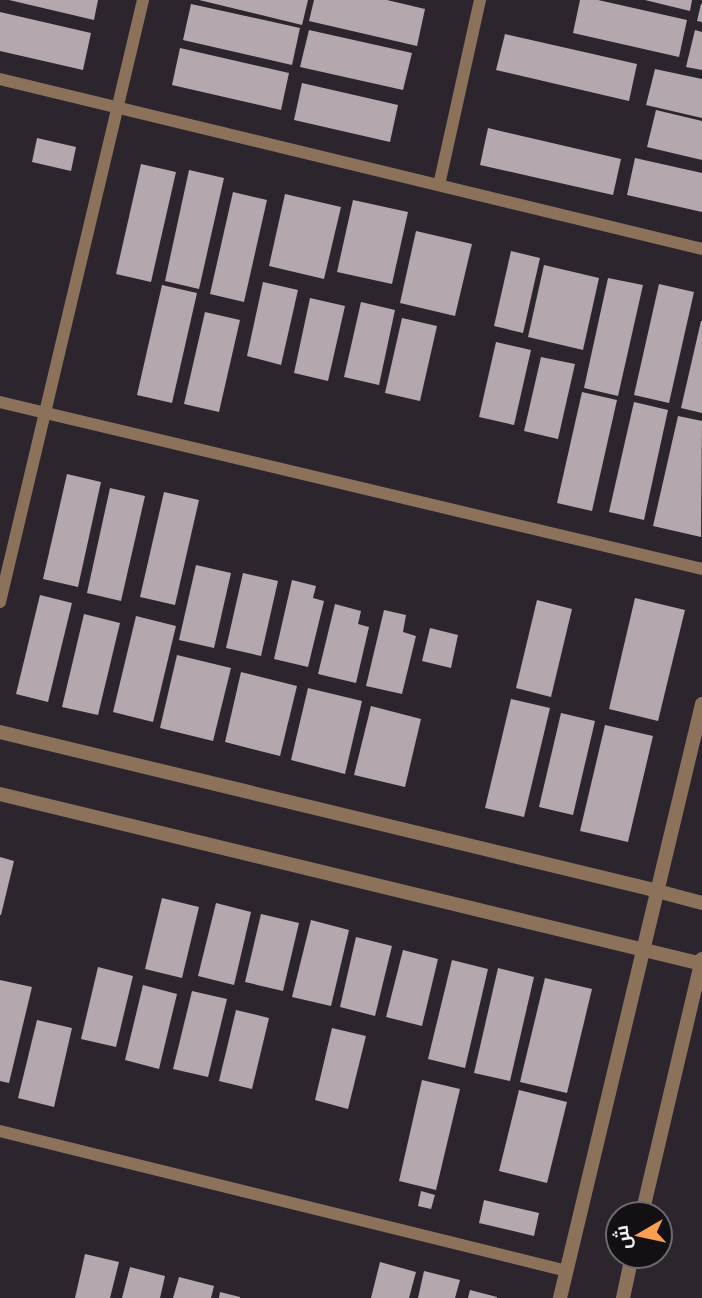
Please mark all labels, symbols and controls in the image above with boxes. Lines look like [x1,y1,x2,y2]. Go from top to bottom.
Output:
north arrow [604,1200,674,1270]
text: ش [611,1224,636,1251]

